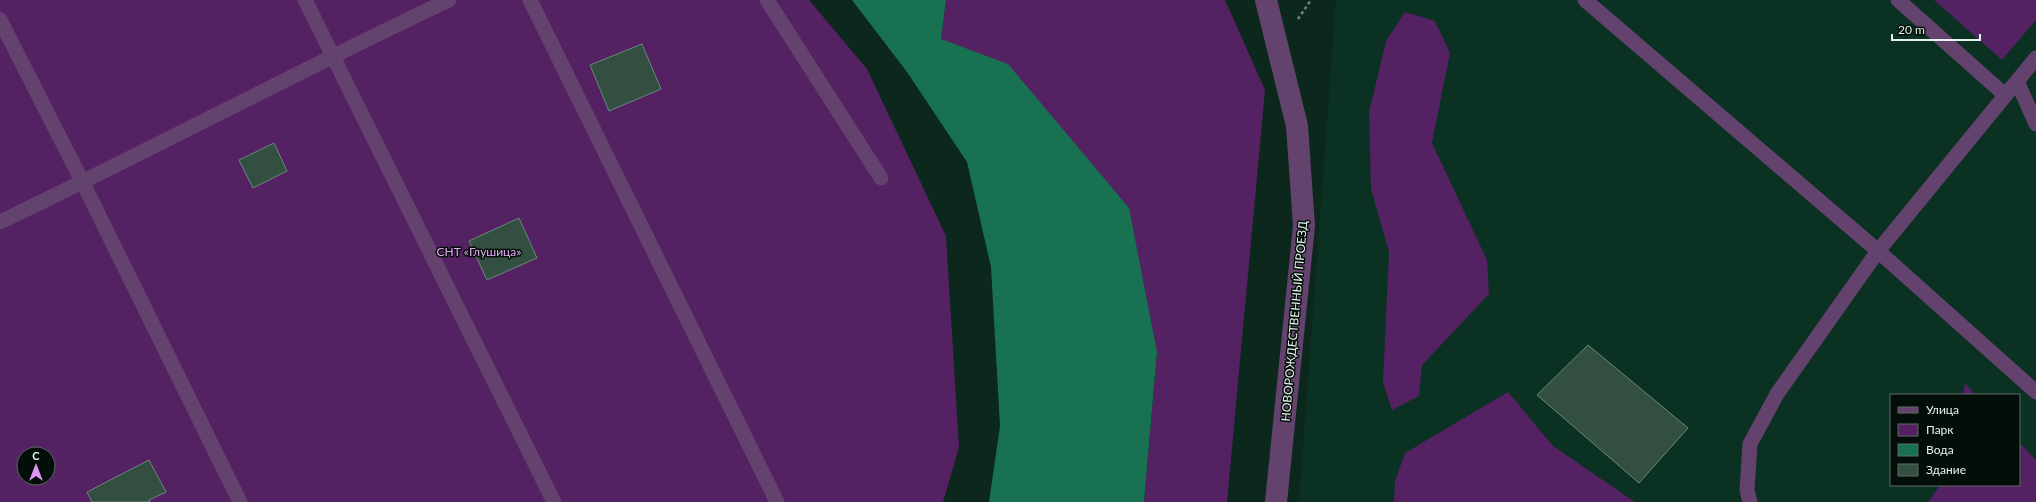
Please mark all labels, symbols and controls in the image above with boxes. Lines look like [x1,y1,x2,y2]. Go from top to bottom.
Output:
scale bar [1892,16,1980,42]
text: 20 m [1898,22,1925,37]
street label: НОВОРОЖДЕСТВЕННЫЙ ПРОЕЗД [1278,220,1310,422]
park label: СНТ «Глушица» [437,244,521,259]
legend [1890,394,2020,486]
text: Улица [1926,402,1959,417]
text: Парк [1926,422,1954,437]
text: Вода [1926,442,1954,457]
north arrow [16,446,56,486]
text: С [32,449,40,462]
text: Здание [1926,462,1966,477]

